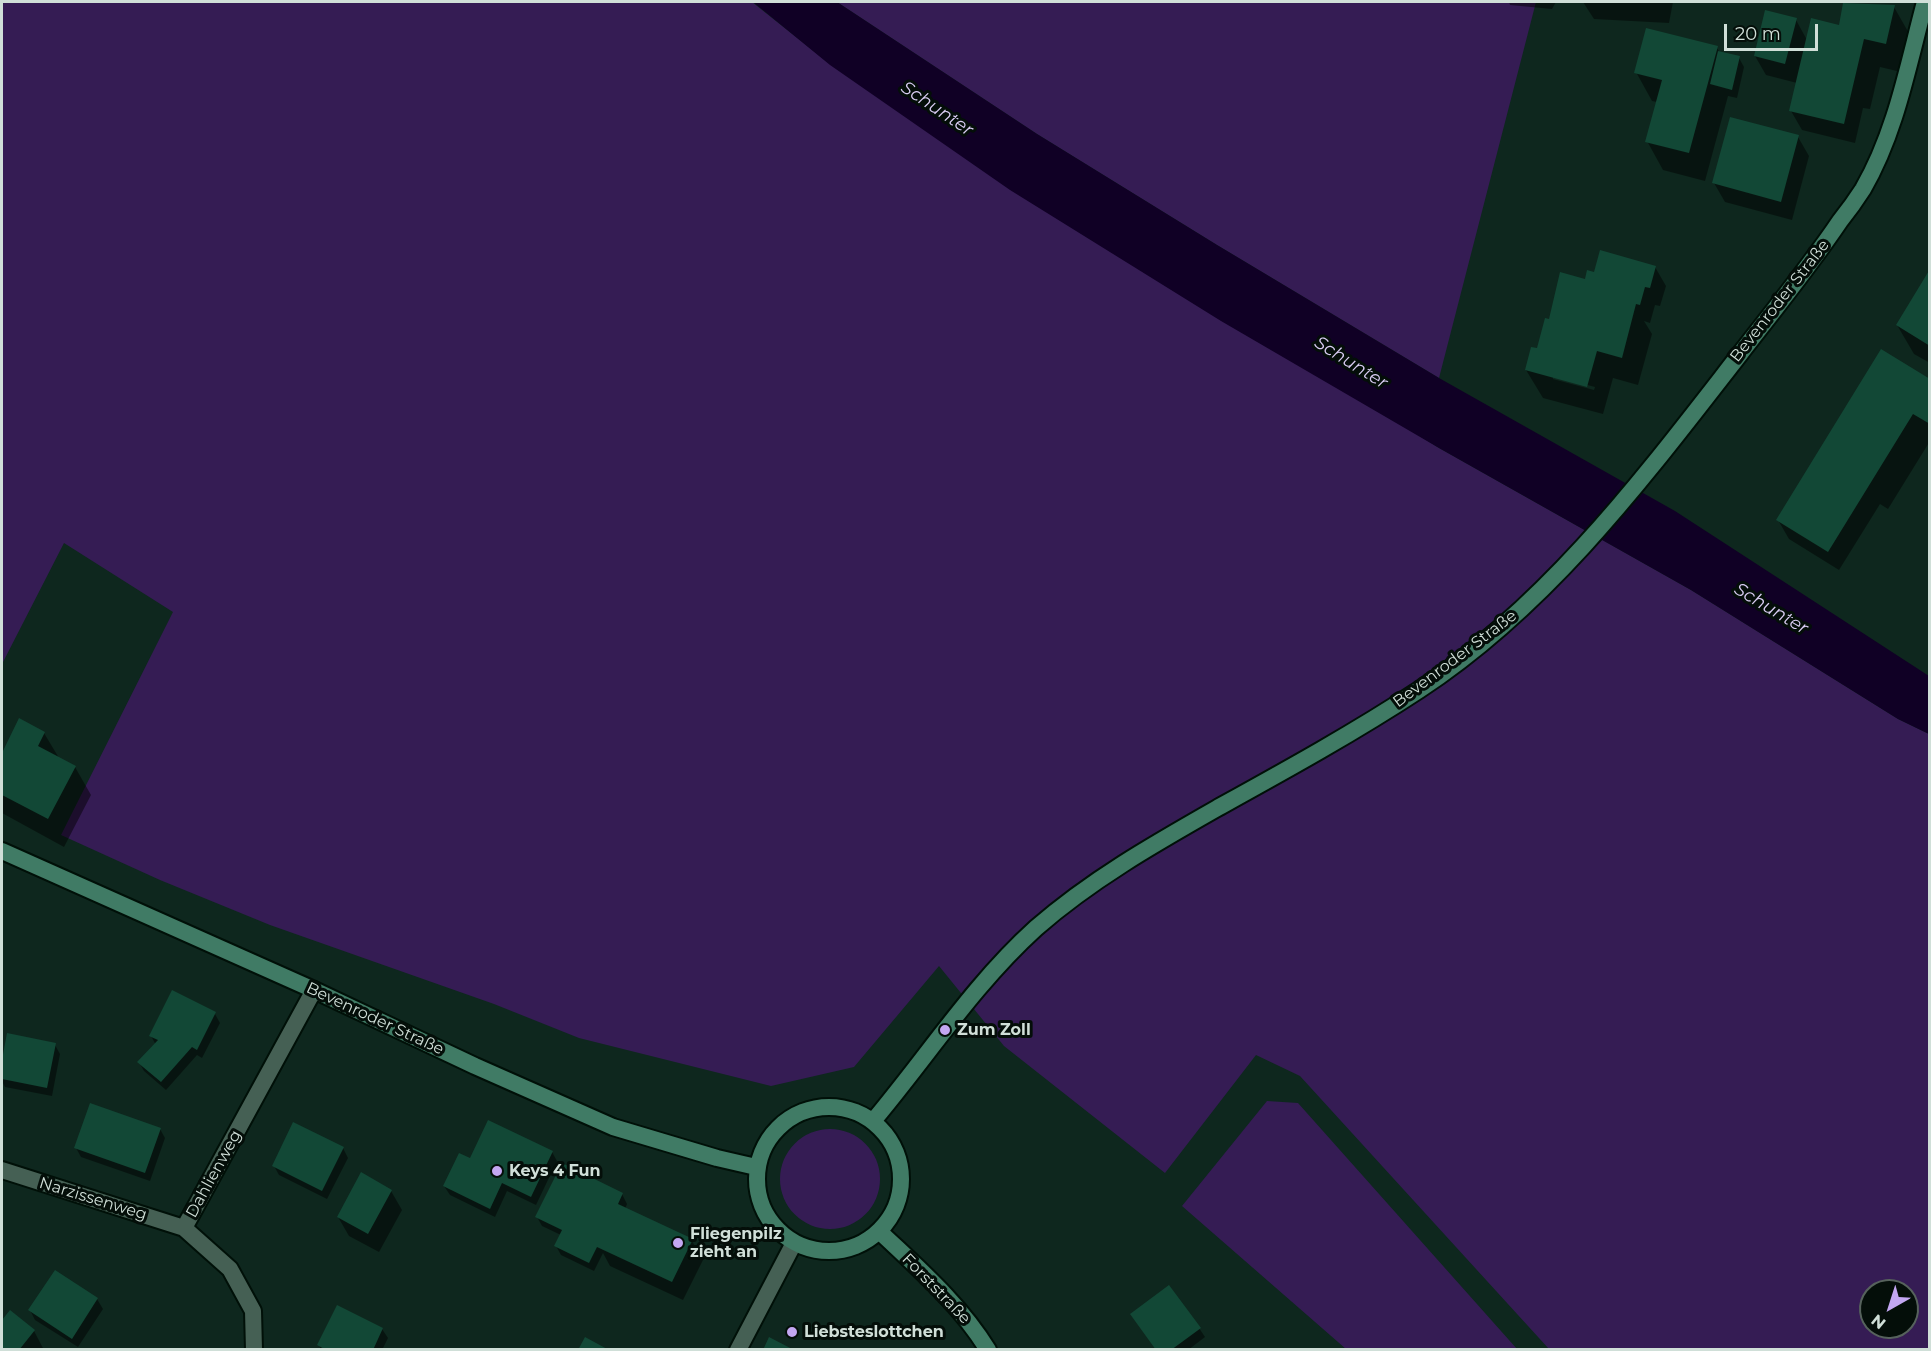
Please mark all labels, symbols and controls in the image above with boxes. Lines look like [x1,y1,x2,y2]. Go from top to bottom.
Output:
scale bar [1727,12,1822,50]
text: 20 m [1735,23,1781,45]
water label: Schunter [897,77,977,141]
street label: Bevenroder Straße [1726,236,1834,366]
water label: Schunter [1310,332,1392,394]
water label: Schunter [1730,578,1812,640]
street label: Bevenroder Straße [1389,606,1521,712]
street label: Bevenroder Straße [303,979,447,1059]
place label: Zum Zoll [957,1020,1031,1040]
marker: Zum Zoll [938,1023,952,1037]
street label: Dahlienweg [182,1127,246,1221]
place label: Keys 4 Fun [509,1161,601,1181]
marker: Keys 4 Fun [490,1164,504,1178]
street label: Narzissenweg [37,1173,149,1225]
place label: Fliegenpilz zieht an [690,1224,782,1262]
marker: Fliegenpilz zieht an [671,1236,685,1250]
street label: Forststraße [898,1250,974,1328]
north arrow [1859,1279,1919,1339]
text: N [1868,1310,1890,1333]
place label: Liebsteslottchen [804,1322,944,1342]
marker: Liebsteslottchen [785,1325,799,1339]

